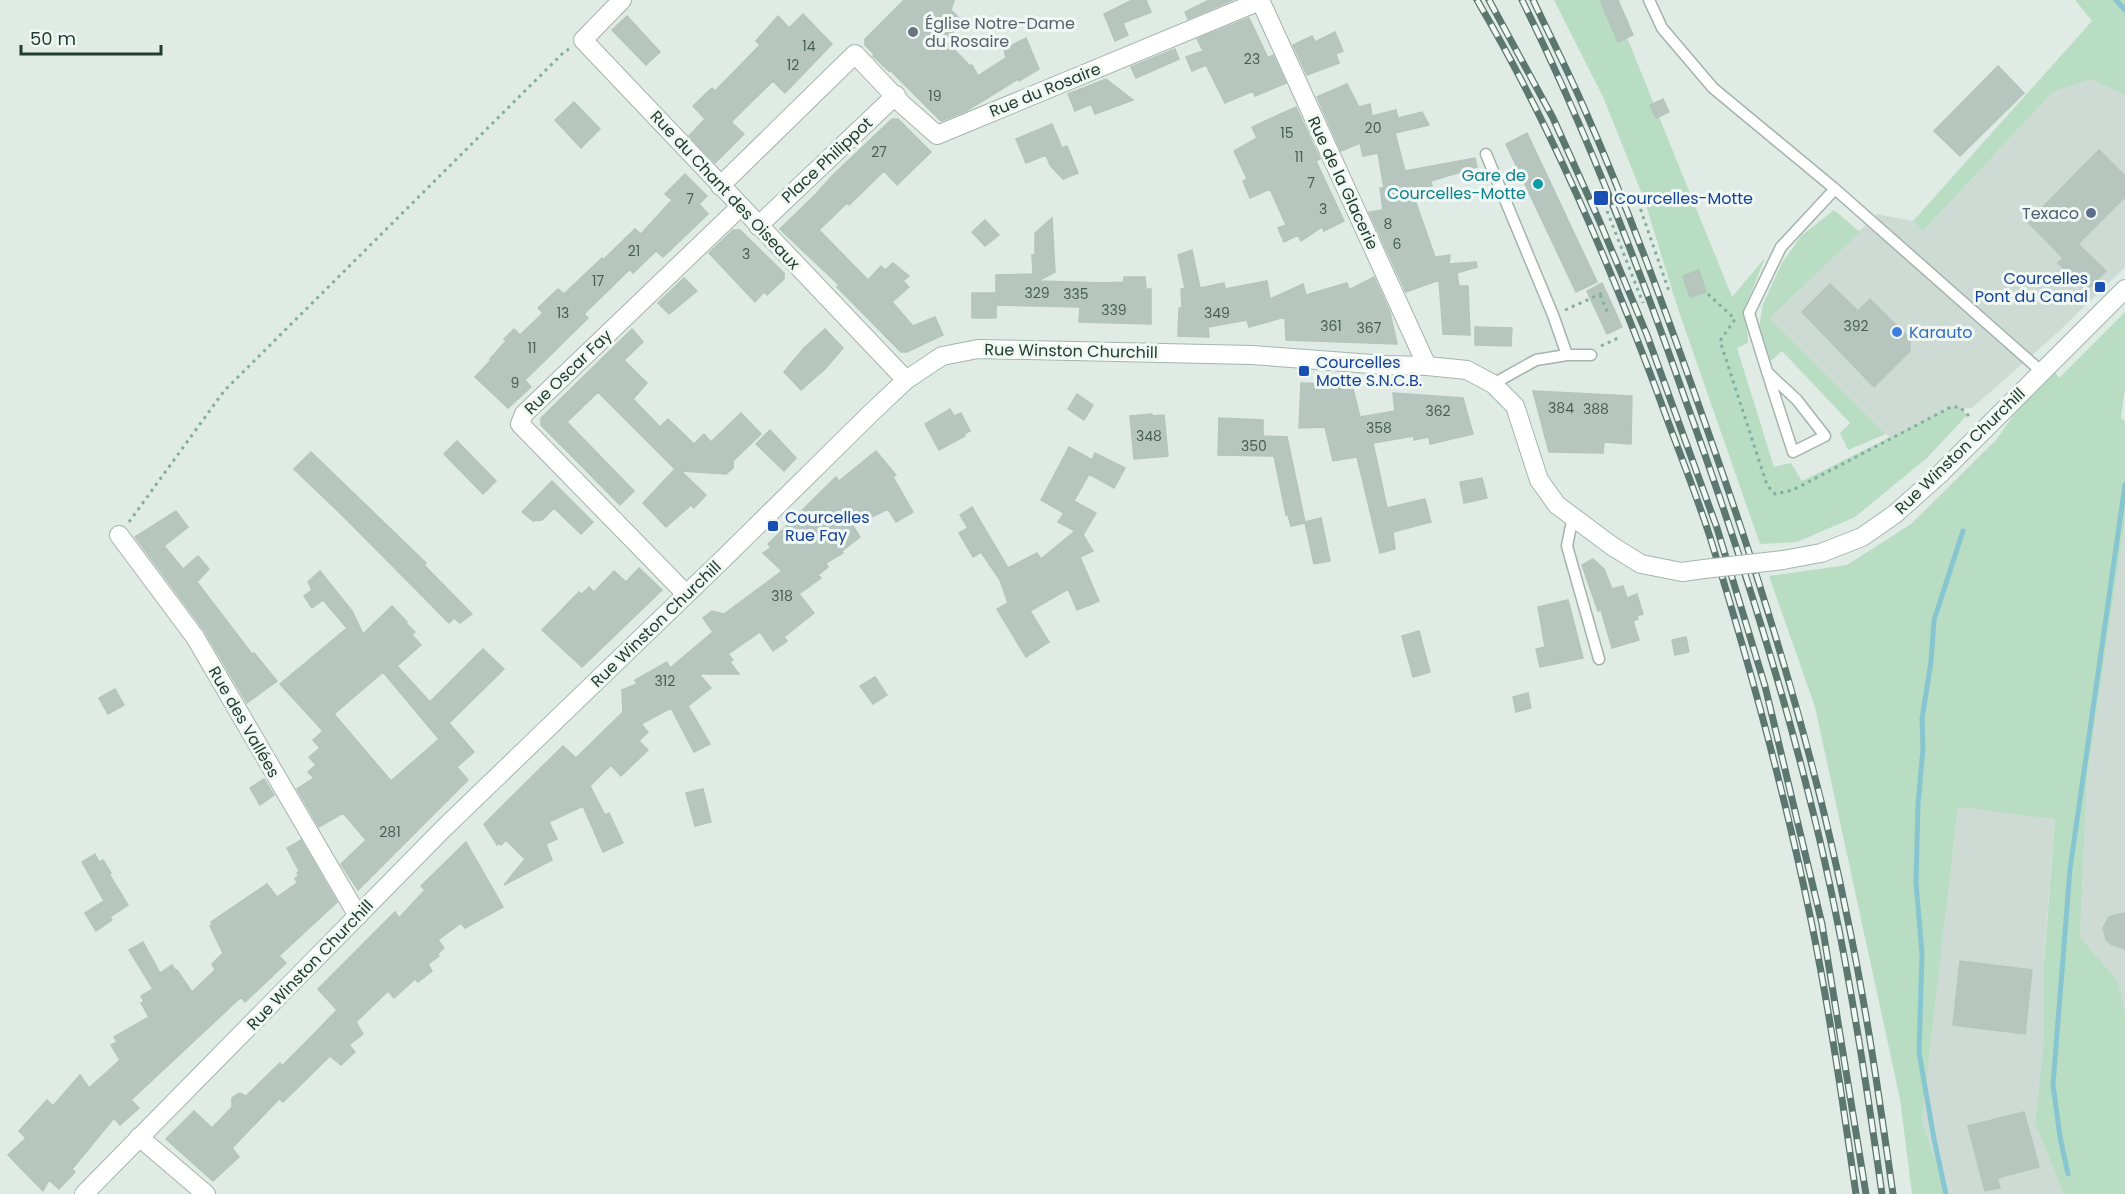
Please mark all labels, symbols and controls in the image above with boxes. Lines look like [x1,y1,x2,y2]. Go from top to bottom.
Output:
place label: Église Notre-Dame du Rosaire [925,12,1075,53]
scale bar [21,18,160,56]
marker: Église Notre-Dame du Rosaire [906,25,920,39]
text: 50 m [30,26,76,51]
house number: 14 [802,36,816,56]
house number: 23 [1244,49,1260,69]
house number: 12 [787,55,799,75]
street label: Rue du Rosaire [986,57,1104,123]
house number: 19 [928,86,942,106]
street label: Rue du Chant des Oiseaux [645,105,805,275]
street label: Place Philippot [776,112,878,208]
street label: Rue de la Glacerie [1302,112,1384,254]
house number: 20 [1365,118,1381,138]
house number: 15 [1280,123,1294,143]
house number: 27 [871,142,887,162]
house number: 11 [1295,147,1303,167]
place label: Gare de Courcelles-Motte [1387,164,1526,205]
house number: 7 [1307,173,1315,193]
marker: Gare de Courcelles-Motte [1531,177,1545,191]
place label: Courcelles-Motte [1614,187,1753,210]
house number: 7 [686,189,694,209]
marker: Courcelles-Motte [1592,189,1610,207]
house number: 3 [1319,199,1327,219]
place label: Texaco [2022,202,2079,225]
marker: Texaco [2084,206,2098,220]
house number: 8 [1384,214,1393,234]
house number: 6 [1393,234,1402,254]
house number: 21 [628,241,640,261]
house number: 3 [742,244,750,264]
place label: Courcelles Pont du Canal [1975,267,2088,308]
house number: 17 [592,271,604,291]
marker: Courcelles Pont du Canal [2093,280,2107,294]
house number: 329 [1024,283,1050,303]
house number: 335 [1063,284,1089,304]
house number: 339 [1101,300,1127,320]
house number: 13 [557,303,569,323]
house number: 349 [1204,303,1230,323]
house number: 361 [1320,316,1342,336]
house number: 392 [1843,316,1869,336]
house number: 367 [1357,318,1382,338]
place label: Karauto [1909,321,1973,344]
street label: Rue Oscar Fay [519,324,617,420]
marker: Karauto [1890,325,1904,339]
house number: 11 [528,338,536,358]
street label: Rue Winston Churchill [984,338,1158,364]
place label: Courcelles Motte S.N.C.B. [1316,351,1422,392]
marker: Courcelles Motte S.N.C.B. [1297,364,1311,378]
house number: 9 [511,373,519,393]
street label: Rue Winston Churchill [1890,382,2030,520]
house number: 384 [1548,398,1574,418]
house number: 388 [1583,399,1609,419]
house number: 362 [1425,401,1451,421]
house number: 358 [1366,418,1392,438]
house number: 348 [1136,426,1162,446]
house number: 350 [1241,436,1267,456]
place label: Courcelles Rue Fay [785,506,870,547]
marker: Courcelles Rue Fay [766,519,780,533]
street label: Rue Winston Churchill [586,555,726,693]
house number: 318 [771,586,793,606]
street label: Rue des Vallées [203,662,285,782]
house number: 312 [655,671,675,691]
house number: 281 [379,822,401,842]
street label: Rue Winston Churchill [241,895,379,1035]

